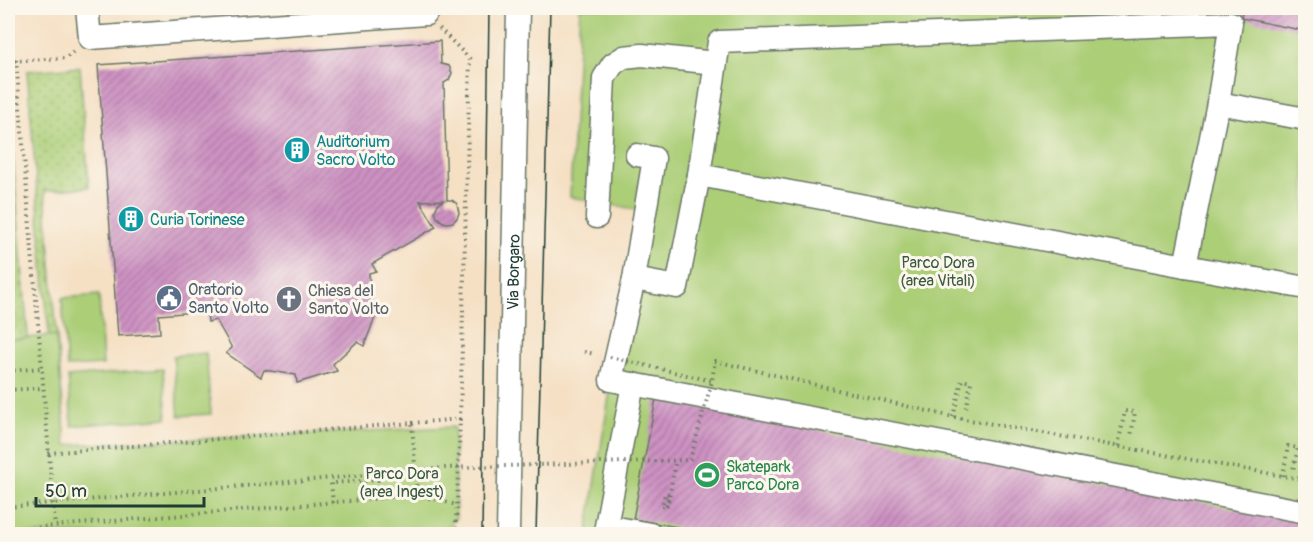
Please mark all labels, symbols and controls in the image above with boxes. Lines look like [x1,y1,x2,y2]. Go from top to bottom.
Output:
place label: Auditorium Sacro Volto [316,132,396,170]
building icon: Auditorium Sacro Volto [282,135,312,165]
building icon: Curia Torinese [116,204,146,234]
place label: Curia Torinese [150,210,245,230]
street label: Via Borgaro [503,233,525,310]
park label: Parco Dora (area Vitali) [900,253,976,291]
place label: Oratorio Santo Volto [188,280,269,318]
place label: Chiesa del Santo Volto [308,281,389,319]
public building icon: Oratorio Santo Volto [154,283,184,313]
church icon: Chiesa del Santo Volto [274,284,304,314]
place label: Skatepark Parco Dora [726,457,799,495]
sports icon: Skatepark Parco Dora [692,460,722,490]
park label: Parco Dora (area Ingest) [359,464,445,502]
scale bar [36,470,204,508]
text: 50 m [45,480,87,503]

